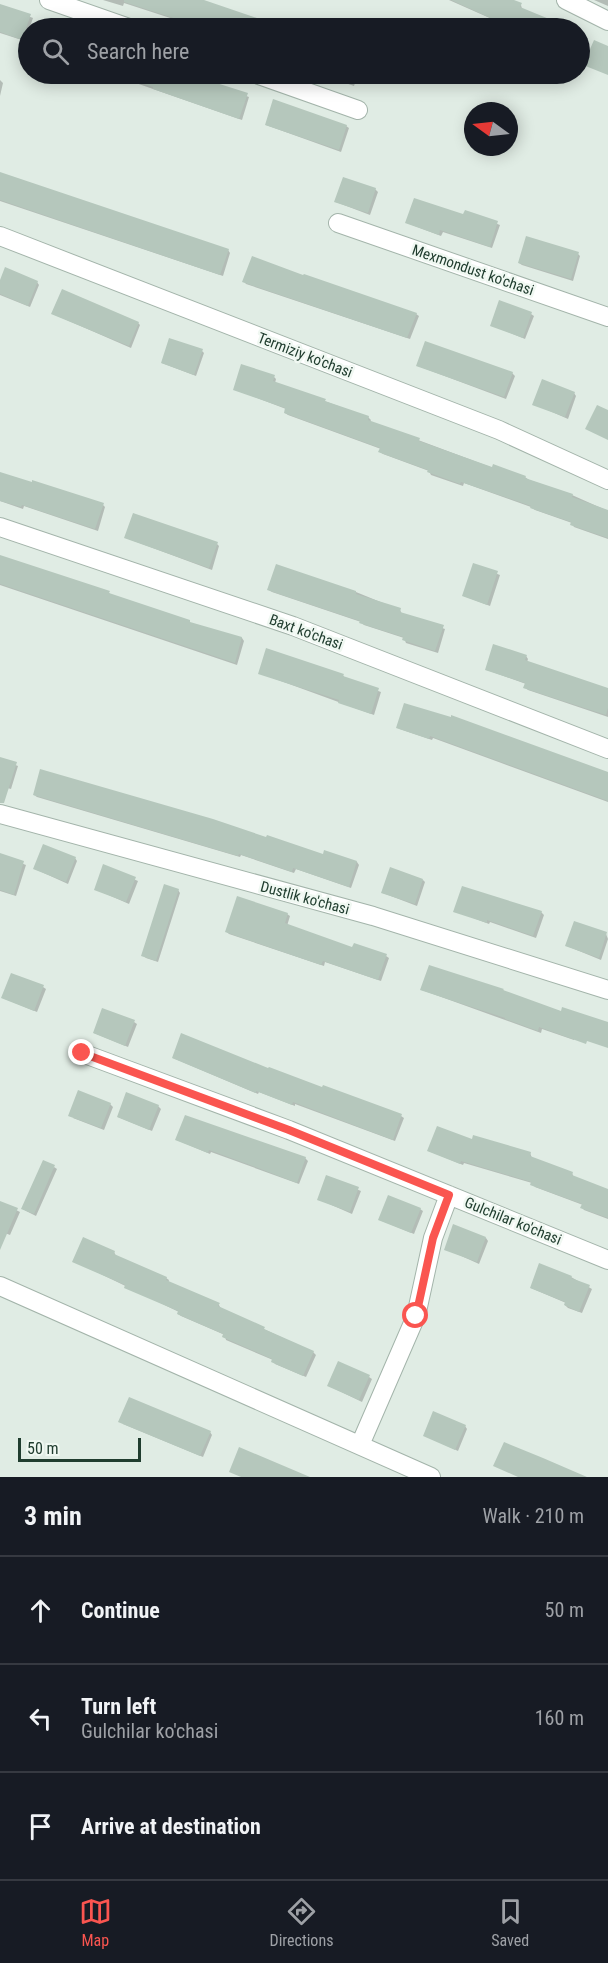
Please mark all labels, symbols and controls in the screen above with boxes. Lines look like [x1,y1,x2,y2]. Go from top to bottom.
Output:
search box [18,18,590,84]
icon: search [39,35,72,68]
text: Search here [87,39,189,64]
north arrow [464,102,518,156]
street label: Mexmondust ko'chasi [410,241,536,299]
street label: Termiziy ko'chasi [255,329,355,381]
street label: Baxt ko'chasi [267,610,345,654]
street label: Dustlik ko'chasi [259,877,351,919]
route end [68,1039,94,1065]
street label: Gulchilar ko'chasi [462,1193,564,1249]
route start [402,1302,428,1328]
scale bar [18,1435,141,1462]
text: 50 m [27,1439,59,1458]
text: 3 min [24,1501,82,1531]
text: Walk · 210 m [483,1504,584,1528]
icon: ahead [24,1594,57,1627]
text: Continue [81,1598,160,1623]
text: 50 m [545,1598,584,1622]
text: Turn left [81,1694,156,1719]
icon: left [24,1702,57,1735]
text: 160 m [535,1706,584,1730]
text: Gulchilar ko'chasi [81,1719,218,1743]
icon: arrive [24,1810,57,1843]
text: Arrive at destination [81,1814,261,1839]
tab: Map [79,1895,112,1950]
tab: Directions [270,1895,333,1950]
tab: Saved [491,1895,529,1950]

